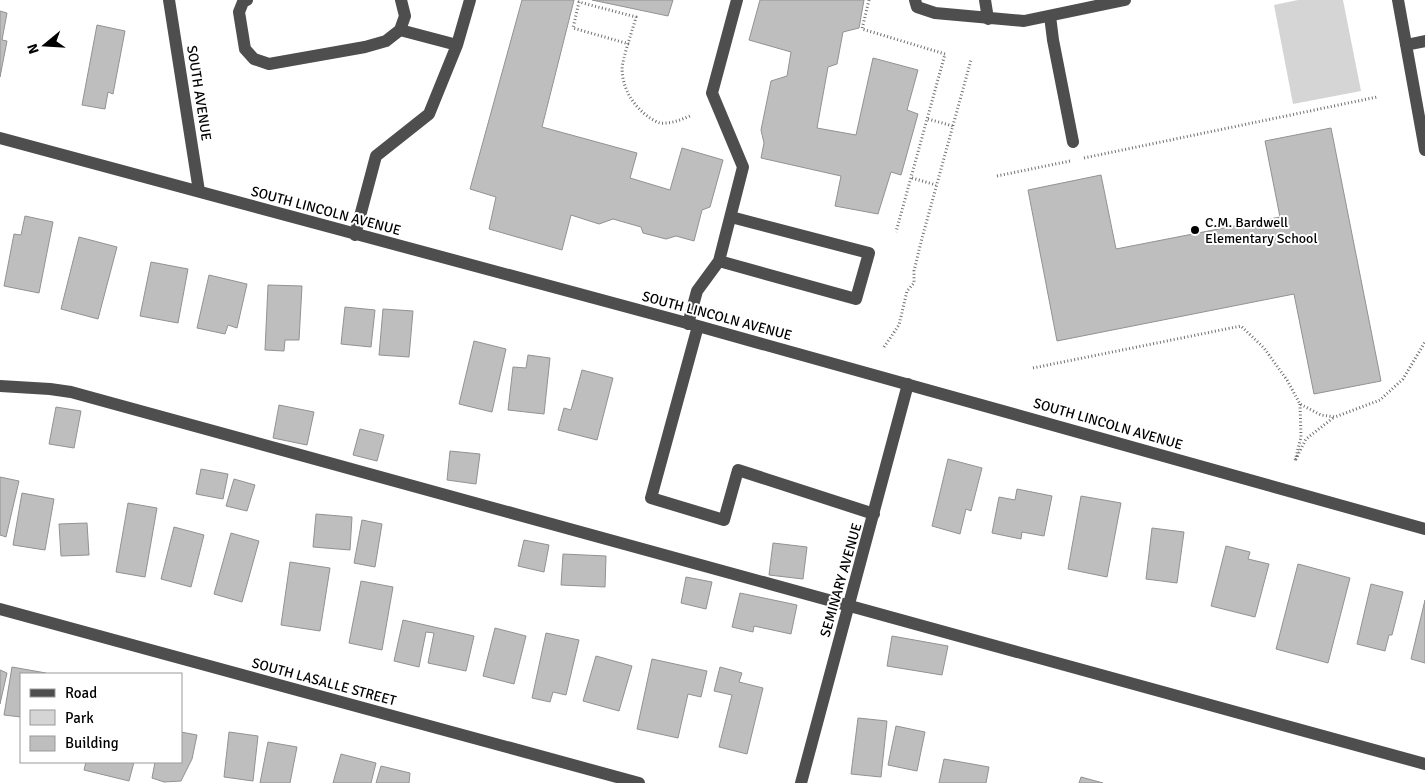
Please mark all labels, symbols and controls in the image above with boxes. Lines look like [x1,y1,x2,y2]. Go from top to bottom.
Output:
north arrow [20,20,70,70]
text: N [24,42,43,56]
street label: SOUTH AVENUE [183,44,215,142]
street label: SOUTH LINCOLN AVENUE [249,183,403,239]
place label: C.M. Bardwell Elementary School [1205,214,1318,247]
marker: C.M. Bardwell Elementary School [1189,224,1201,236]
street label: SOUTH LINCOLN AVENUE [640,288,794,344]
street label: SOUTH LINCOLN AVENUE [1031,395,1185,453]
street label: SEMINARY AVENUE [817,521,865,639]
street label: SOUTH LASALLE STREET [250,655,398,709]
legend [20,673,182,763]
text: Road [65,684,97,702]
text: Park [65,709,94,727]
text: Building [65,734,119,752]

